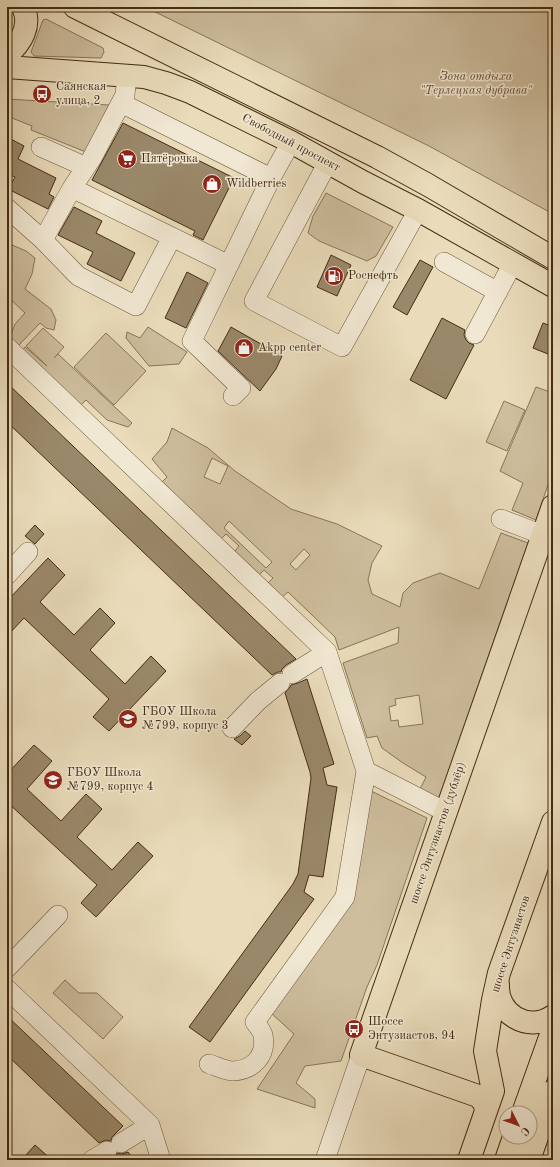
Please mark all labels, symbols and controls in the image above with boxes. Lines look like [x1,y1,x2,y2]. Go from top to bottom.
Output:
park label: Зона отдыха "Терлецкая дубрава" [420,70,533,97]
place label: Саянская улица, 2 [56,81,106,107]
bus stop icon: Саянская улица, 2 [31,83,53,105]
street label: Свободный проспект [240,112,342,174]
supermarket icon: Пятёрочка [116,148,138,170]
place label: Пятёрочка [141,153,198,165]
shop icon: Wildberries [201,173,223,195]
place label: Wildberries [226,178,287,190]
fuel station icon: Роснефть [323,265,345,287]
place label: Роснефть [348,270,398,282]
shop icon: Akpp center [233,337,255,359]
place label: Akpp center [258,342,321,354]
place label: ГБОУ Школа №799, корпус 3 [142,706,229,732]
school or university icon: ГБОУ Школа №799, корпус 3 [117,708,139,730]
street label: шоссе Энтузиастов (дублёр) [407,760,468,905]
place label: ГБОУ Школа №799, корпус 4 [67,767,154,793]
school or university icon: ГБОУ Школа №799, корпус 4 [42,769,64,791]
street label: шоссе Энтузиастов [490,894,532,994]
place label: Шоссе Энтузиастов, 94 [368,1016,455,1042]
bus stop icon: Шоссе Энтузиастов, 94 [343,1018,365,1040]
north arrow [498,1105,538,1145]
text: С [518,1124,531,1137]

